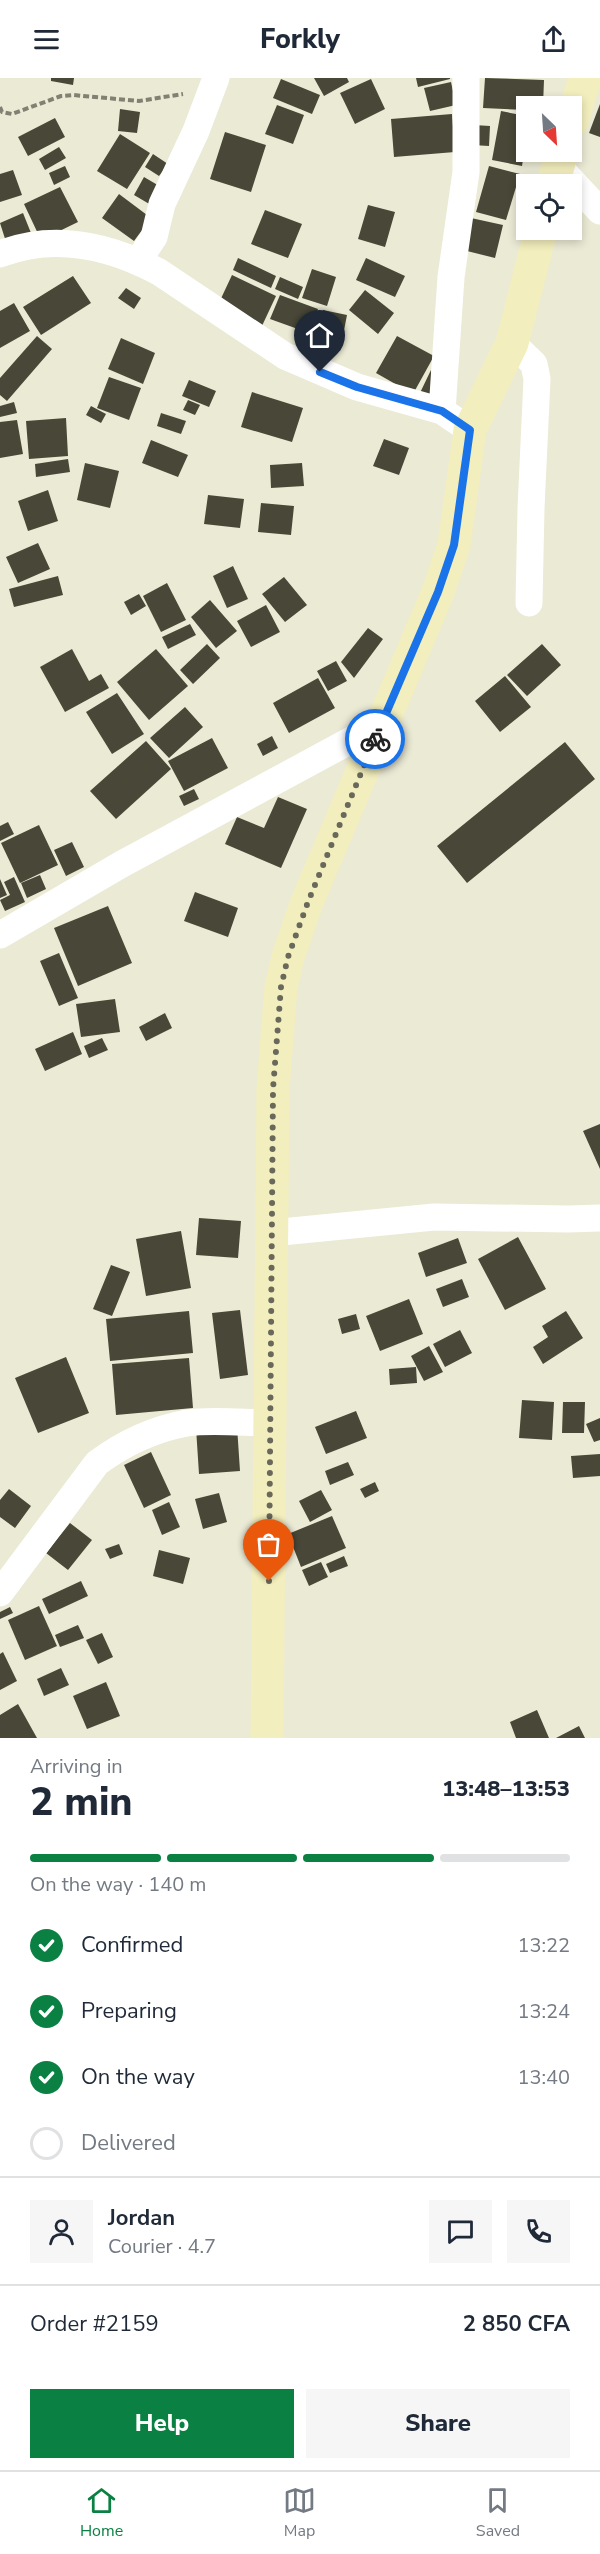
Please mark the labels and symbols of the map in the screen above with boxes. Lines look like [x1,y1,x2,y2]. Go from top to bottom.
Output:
north arrow [516,96,582,162]
pin [294,310,345,372]
courier [345,709,405,769]
pin [243,1519,294,1581]

